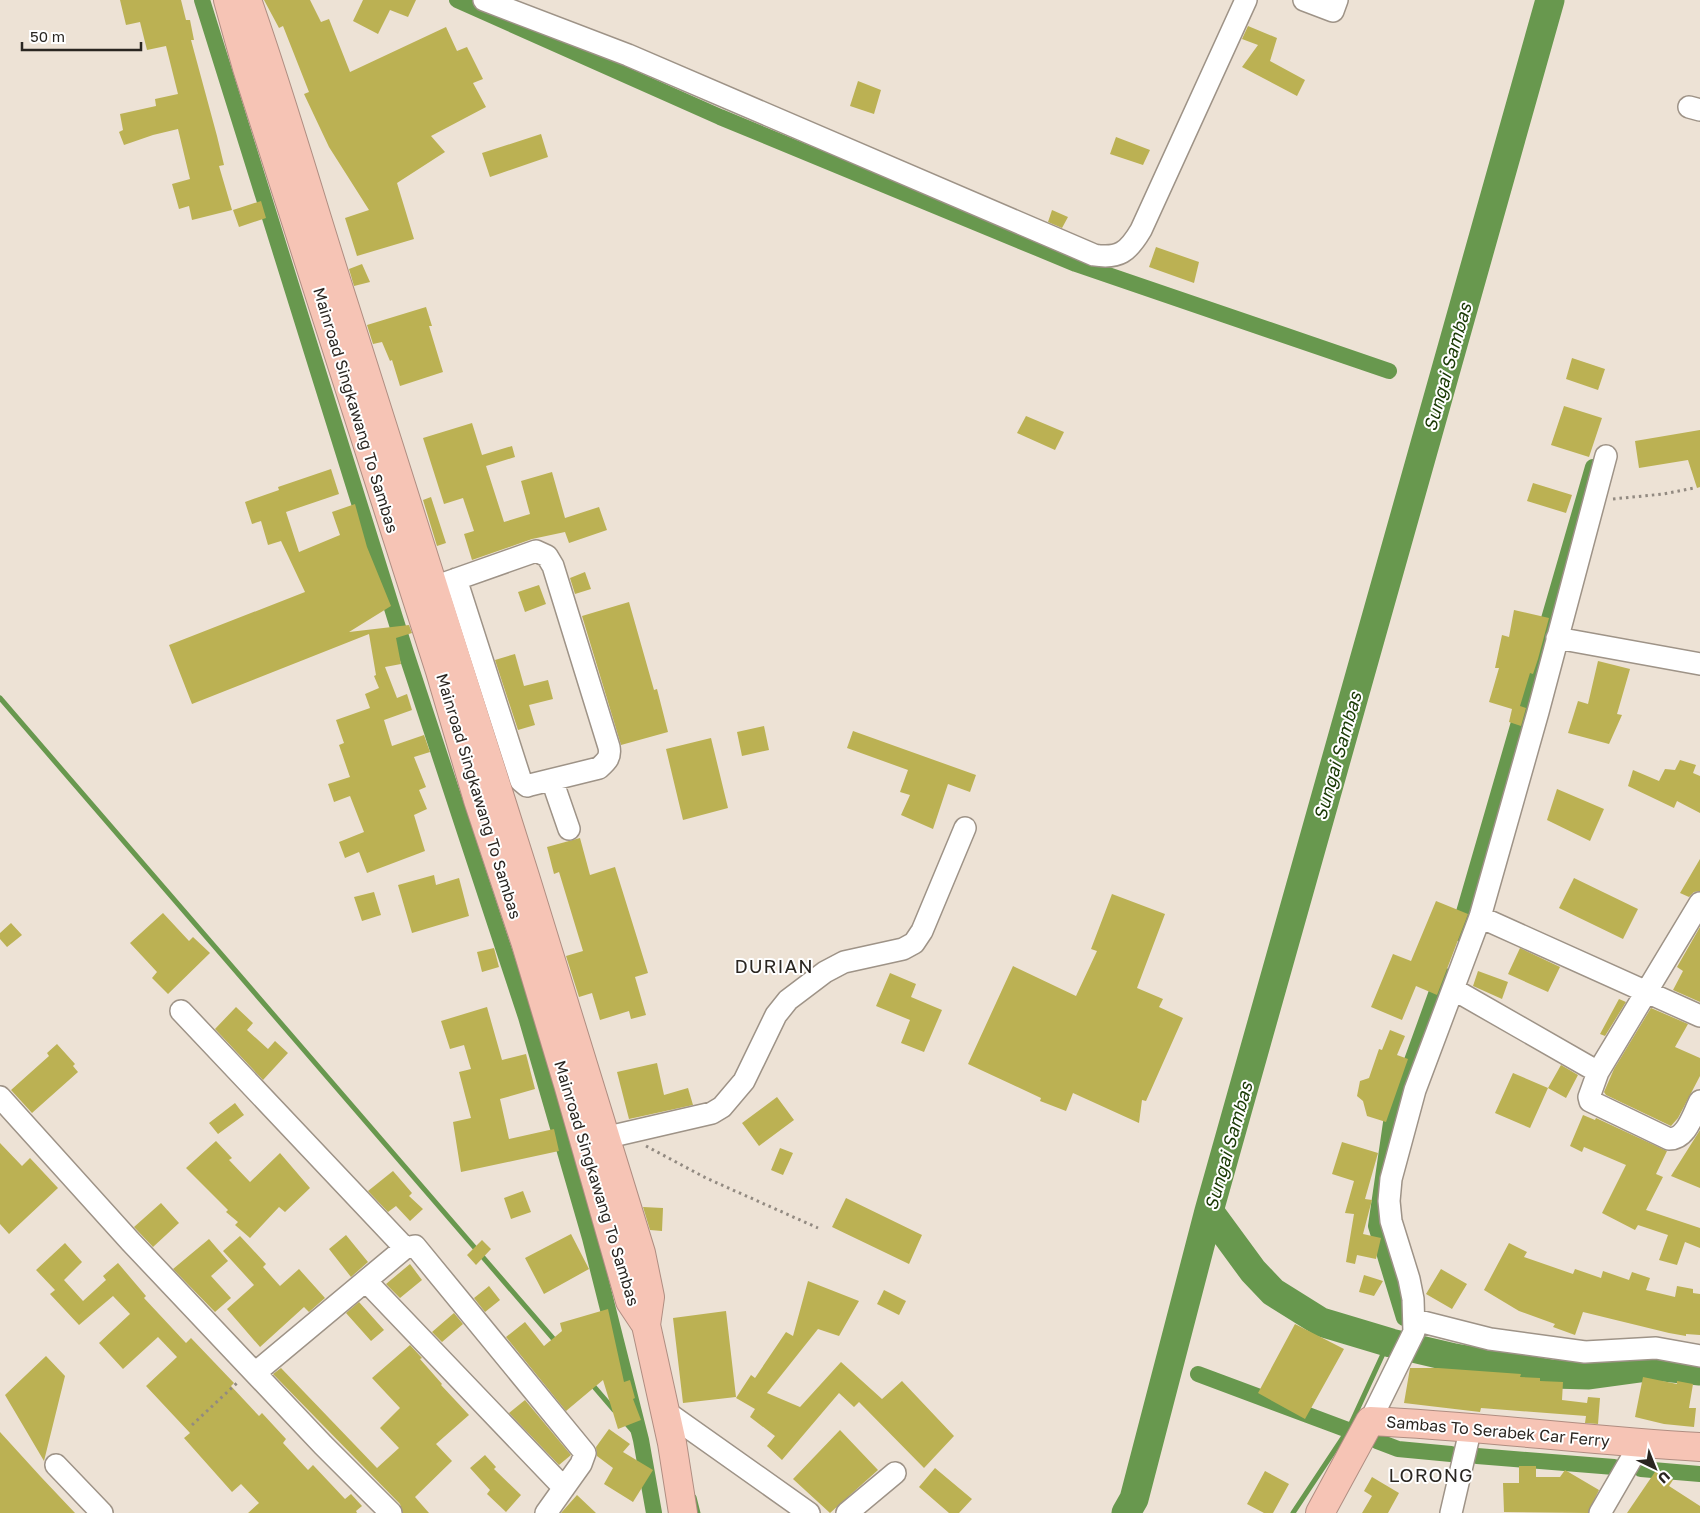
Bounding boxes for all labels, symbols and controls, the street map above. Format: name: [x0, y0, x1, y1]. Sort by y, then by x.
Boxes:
scale bar: [22, 20, 141, 52]
text: 50 m: [30, 27, 65, 45]
street label: Mainroad Singkawang To Sambas: [309, 285, 403, 535]
water label: Sungai Sambas: [1418, 299, 1476, 434]
street label: Mainroad Singkawang To Sambas: [432, 671, 526, 921]
water label: Sungai Sambas: [1308, 688, 1366, 823]
district label: DURIAN: [734, 954, 814, 977]
street label: Mainroad Singkawang To Sambas: [550, 1058, 644, 1308]
water label: Sungai Sambas: [1199, 1078, 1257, 1213]
street label: Sambas To Serabek Car Ferry: [1385, 1411, 1611, 1451]
north arrow: [1630, 1443, 1680, 1493]
district label: LORONG: [1389, 1463, 1473, 1486]
text: U: [1655, 1468, 1674, 1488]

